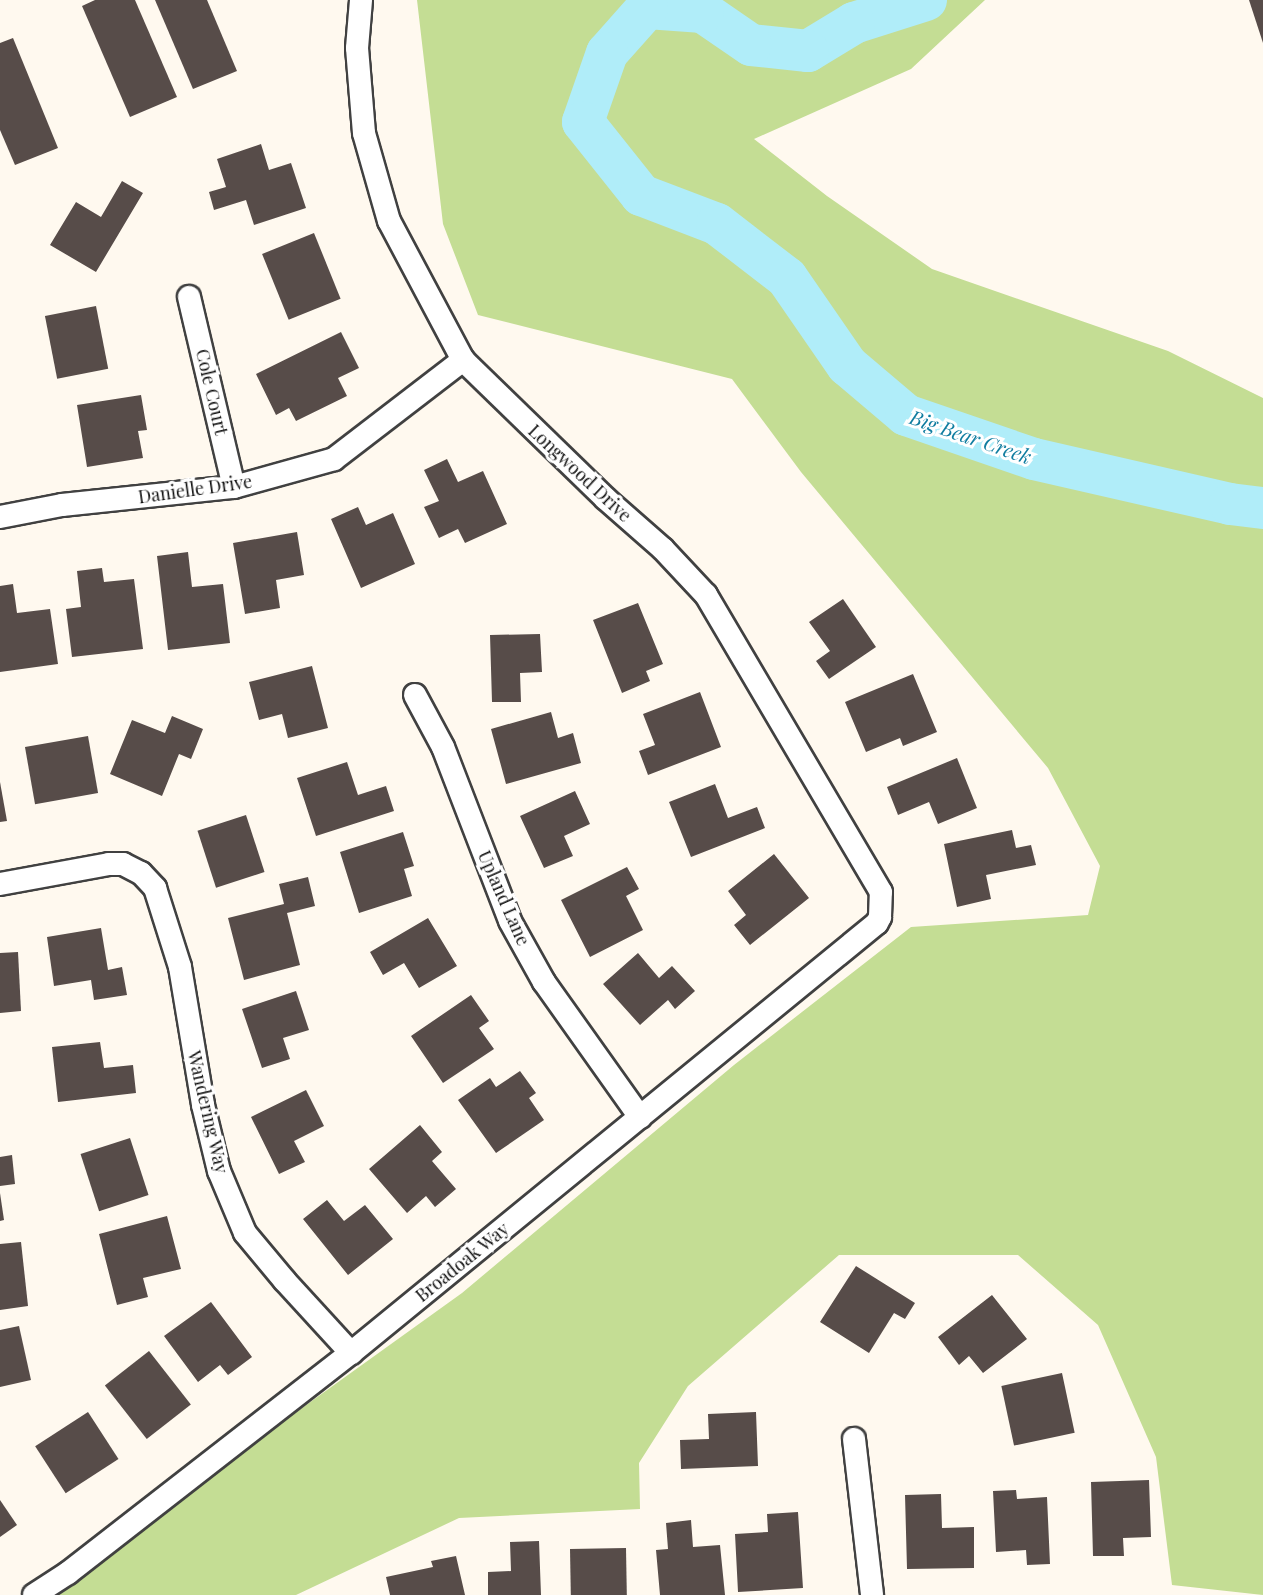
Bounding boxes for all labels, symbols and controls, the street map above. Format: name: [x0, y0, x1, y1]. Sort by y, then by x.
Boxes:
street label: Cole Court: [192, 347, 232, 437]
water label: Big Bear Creek: [907, 404, 1035, 468]
street label: Longwood Drive: [524, 420, 636, 526]
street label: Danielle Drive: [137, 470, 253, 508]
street label: Upland Lane: [473, 847, 535, 949]
street label: Wandering Way: [183, 1048, 233, 1176]
street label: Broadoak Way: [411, 1218, 513, 1306]

